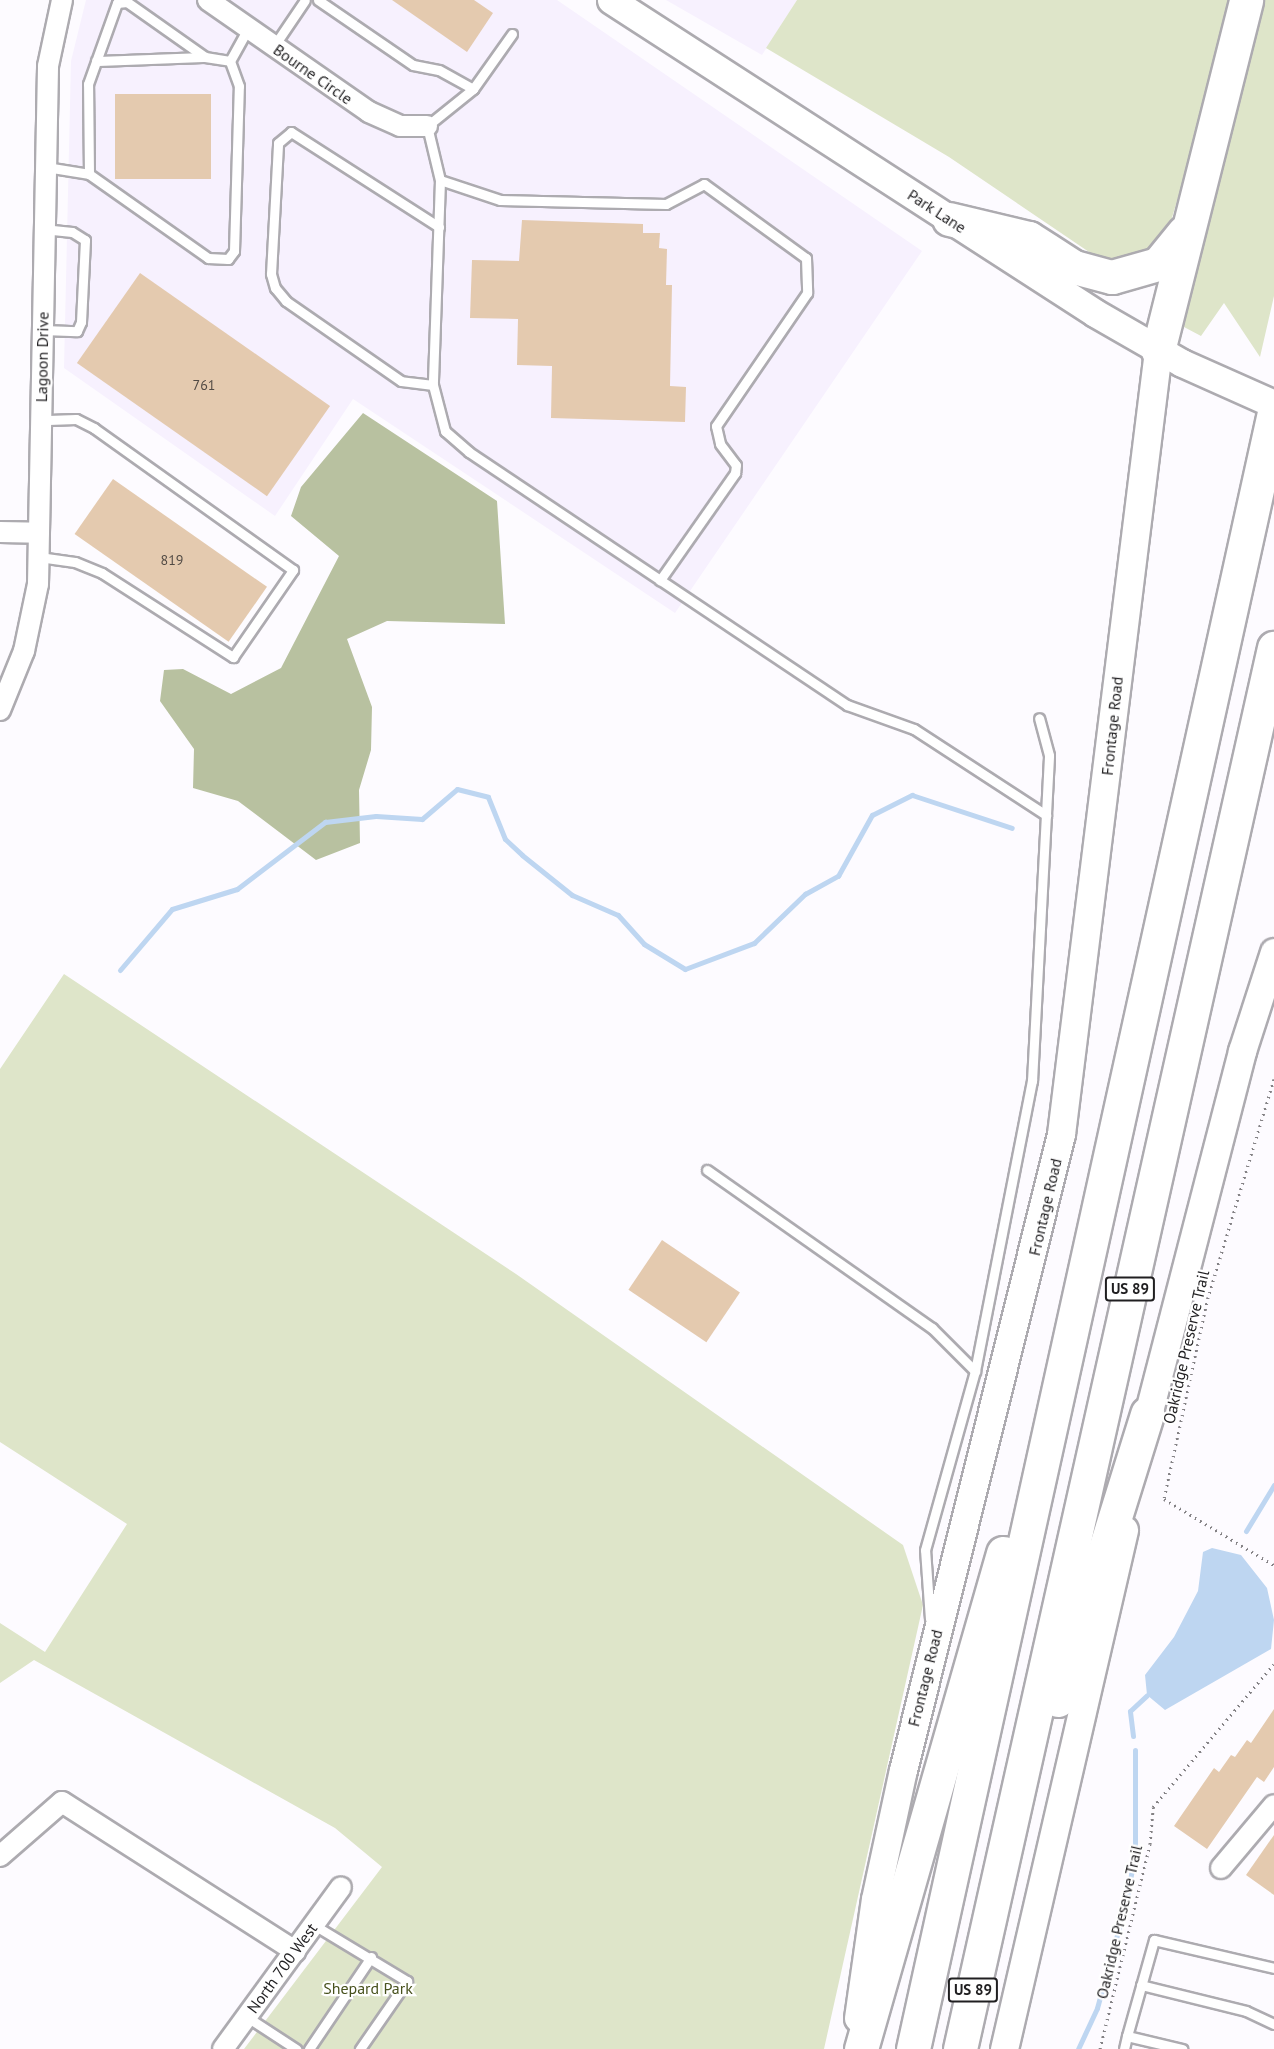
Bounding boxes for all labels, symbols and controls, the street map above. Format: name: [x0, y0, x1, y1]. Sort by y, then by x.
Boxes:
street label: Bourne Circle: [270, 40, 356, 108]
street label: Park Lane: [904, 185, 970, 237]
street label: Lagoon Drive: [32, 312, 52, 402]
house number: 761: [193, 377, 215, 393]
house number: 819: [161, 552, 183, 568]
street label: Frontage Road: [1097, 676, 1127, 776]
street label: Frontage Road: [1024, 1156, 1066, 1258]
street label: Oakridge Preserve Trail: [1159, 1268, 1213, 1426]
road number: US 89: [1104, 1277, 1156, 1301]
street label: Frontage Road: [904, 1628, 946, 1728]
street label: Oakridge Preserve Trail: [1092, 1843, 1146, 2001]
street label: North 700 West: [243, 1919, 321, 2017]
park label: Shepard Park: [323, 1978, 413, 1998]
road number: US 89: [948, 1978, 998, 2002]

